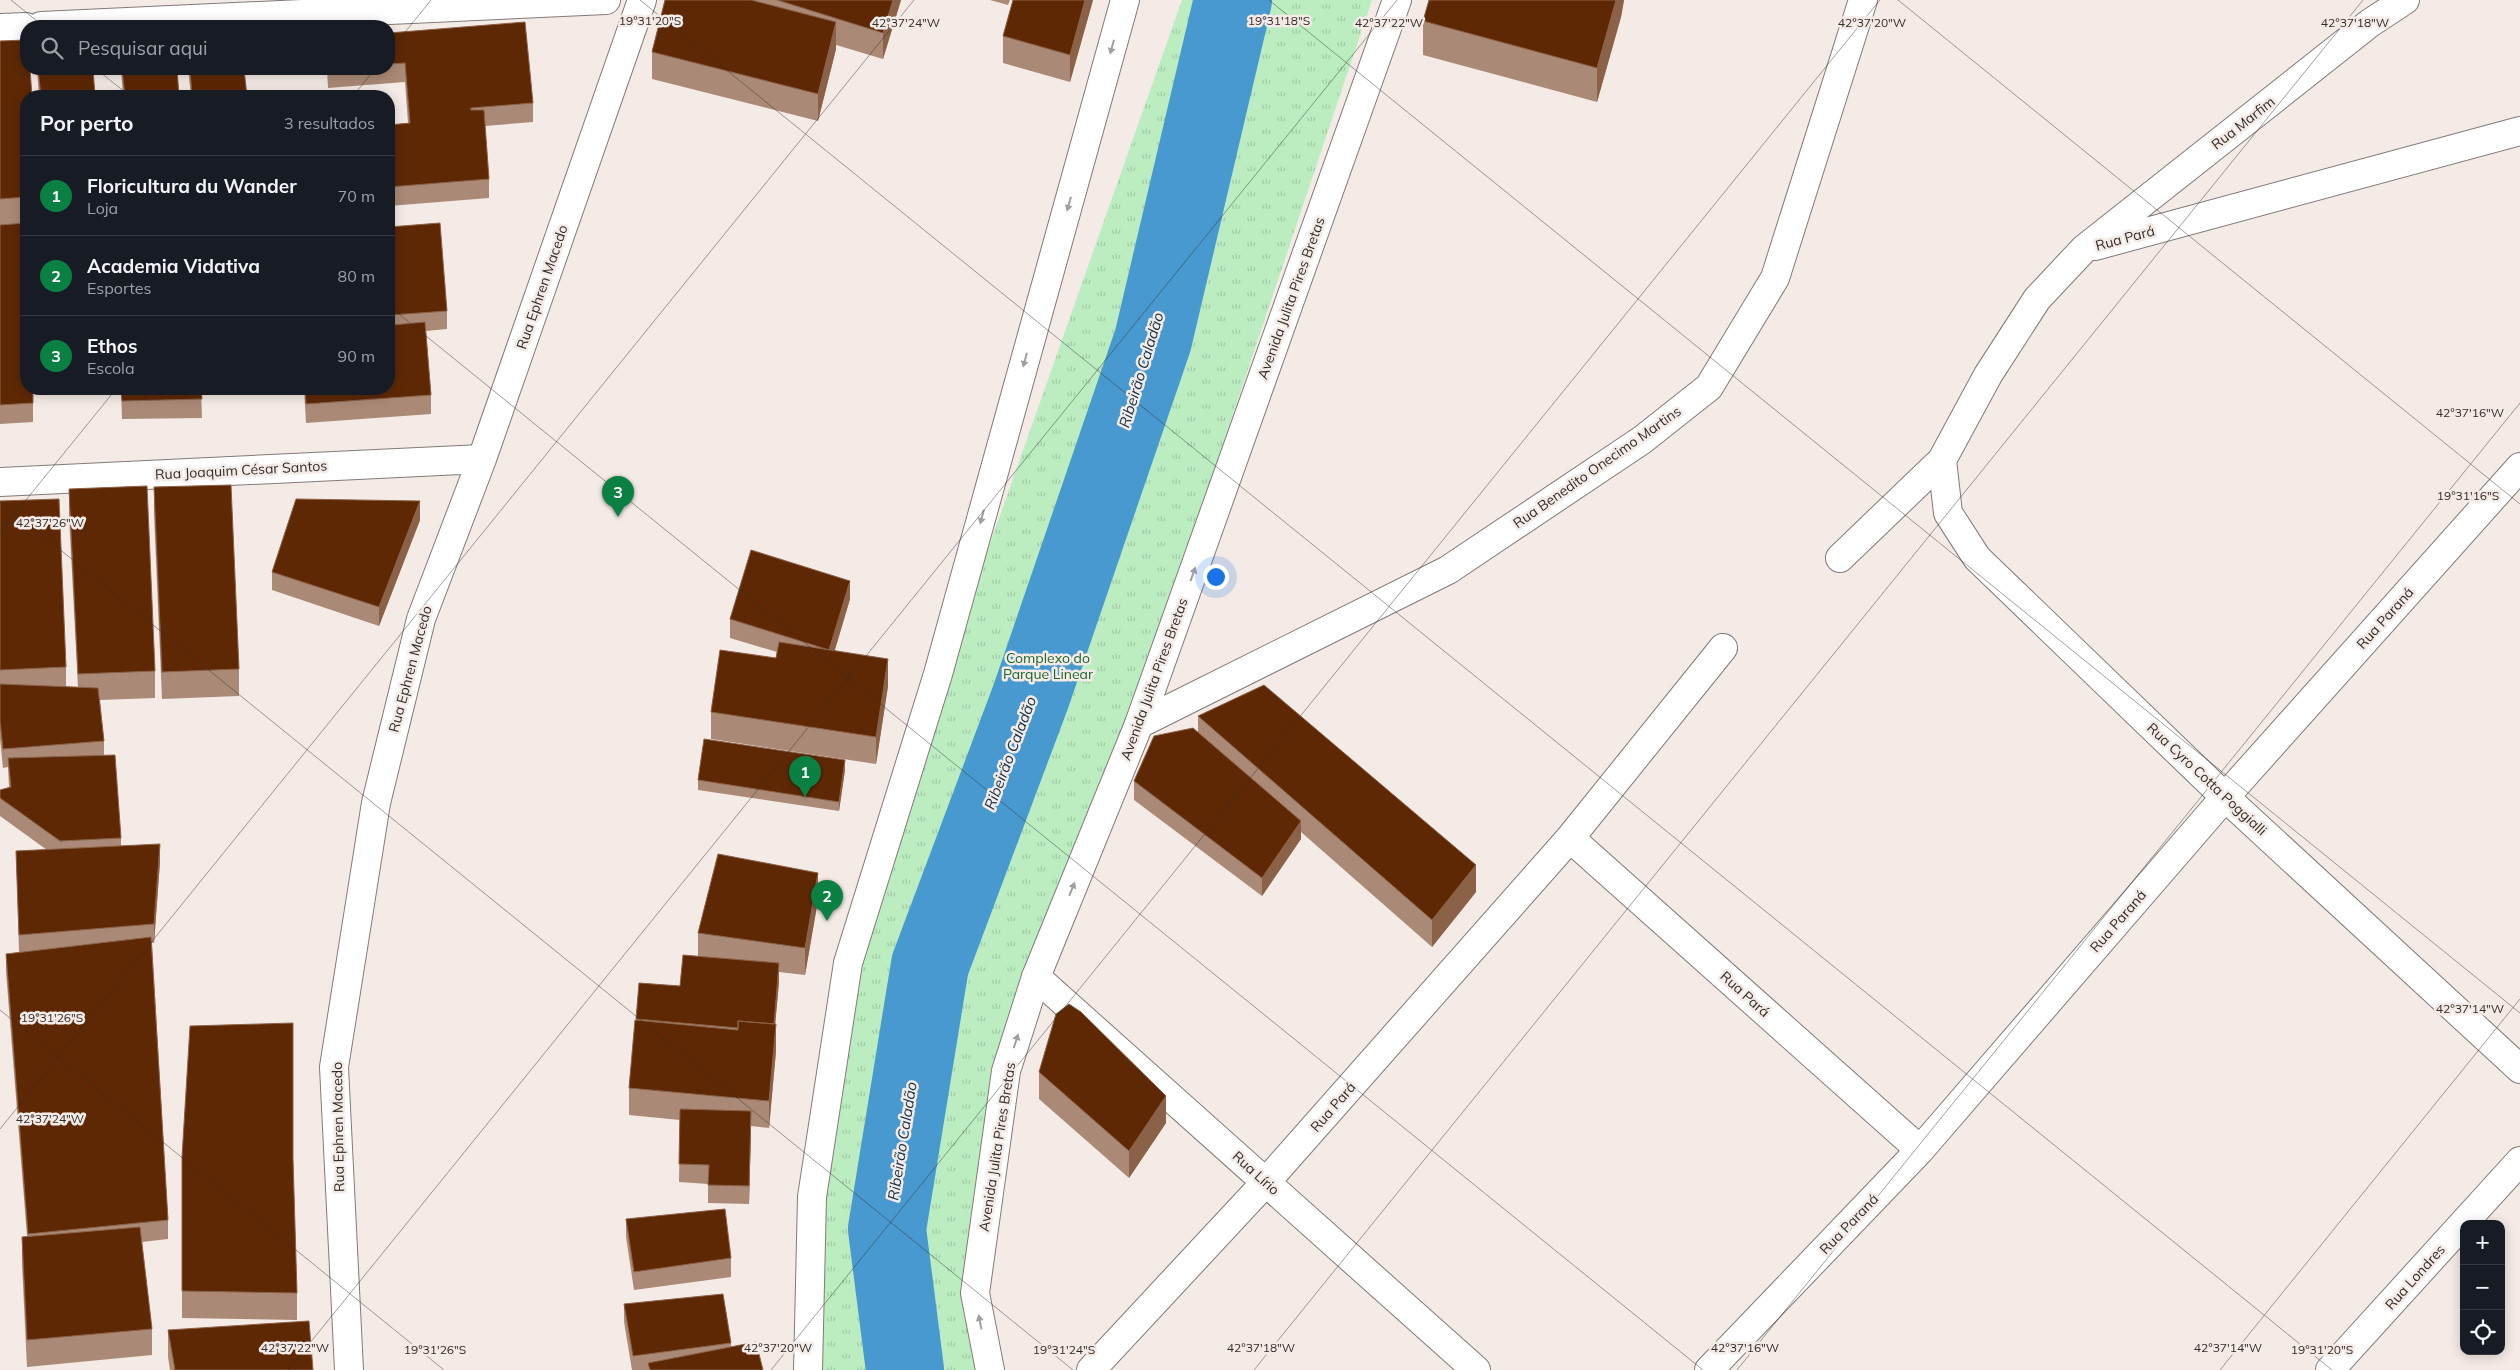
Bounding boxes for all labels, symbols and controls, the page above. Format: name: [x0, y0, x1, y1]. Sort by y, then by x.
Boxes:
text: 19°31'20"S: [619, 13, 681, 28]
text: 19°31'18"S: [1248, 13, 1310, 28]
text: 42°37'24"W: [872, 15, 940, 30]
text: 42°37'22"W: [1355, 15, 1423, 30]
text: 42°37'20"W: [1838, 15, 1906, 30]
text: 42°37'18"W: [2321, 15, 2389, 30]
search box: [20, 20, 395, 75]
icon: search: [38, 34, 66, 62]
text: Pesquisar aqui: [78, 36, 208, 60]
one-way arrow: [1108, 40, 1116, 55]
street label: Rua Marfim: [2208, 93, 2278, 153]
text: Por perto: [40, 110, 134, 136]
text: 3 resultados: [284, 113, 375, 133]
text: Floricultura du Wander: [87, 174, 297, 198]
text: 1: [51, 186, 61, 206]
text: 70 m: [338, 186, 375, 206]
one-way arrow: [1065, 196, 1073, 211]
text: Loja: [87, 198, 118, 218]
street label: Avenida Julita Pires Bretas: [1253, 214, 1329, 382]
street label: Rua Pará: [2093, 221, 2157, 255]
street label: Rua Ephren Macedo: [512, 222, 572, 352]
text: Academia Vidativa: [87, 254, 260, 278]
text: 2: [51, 266, 61, 286]
text: 80 m: [338, 266, 375, 286]
text: Esportes: [87, 278, 151, 298]
water label: Ribeirão Caladão: [1114, 310, 1168, 430]
text: Ethos: [87, 334, 138, 358]
text: 3: [51, 346, 61, 366]
text: 90 m: [338, 346, 375, 366]
one-way arrow: [1021, 353, 1029, 368]
text: Escola: [87, 358, 135, 378]
street label: Rua Benedito Onecimo Martins: [1509, 402, 1685, 532]
text: 42°37'16"W: [2436, 405, 2504, 420]
street label: Rua Joaquim César Santos: [154, 456, 328, 484]
pin: 3: [602, 476, 634, 517]
text: 19°31'16"S: [2437, 488, 2499, 503]
one-way arrow: [978, 509, 986, 524]
text: 42°37'26"W: [16, 515, 84, 530]
your location: [1203, 564, 1229, 590]
one-way arrow: [1189, 566, 1197, 581]
street label: Rua Paraná: [2353, 583, 2417, 653]
street label: Avenida Julita Pires Bretas: [1116, 595, 1192, 763]
street label: Rua Ephren Macedo: [384, 604, 436, 734]
park label: Complexo do Parque Linear: [1003, 649, 1094, 683]
water label: Ribeirão Caladão: [980, 693, 1040, 812]
street label: Rua Cyro Cotta Poggialli: [2143, 719, 2271, 839]
pin: 1: [789, 756, 821, 797]
pin: 2: [811, 880, 843, 921]
one-way arrow: [1068, 881, 1076, 896]
street label: Rua Paraná: [2086, 886, 2150, 956]
street label: Rua Pará: [1717, 967, 1773, 1021]
text: 42°37'14"W: [2436, 1001, 2504, 1016]
text: 19°31'26"S: [21, 1010, 83, 1025]
one-way arrow: [1012, 1034, 1020, 1049]
street label: Avenida Julita Pires Bretas: [975, 1061, 1019, 1233]
street label: Rua Ephren Macedo: [328, 1062, 348, 1192]
street label: Rua Pará: [1306, 1078, 1360, 1136]
water label: Ribeirão Caladão: [883, 1080, 921, 1202]
text: 42°37'24"W: [16, 1111, 84, 1126]
street label: Rua Lírio: [1229, 1147, 1283, 1199]
street label: Rua Paraná: [1816, 1190, 1882, 1258]
map controls: [2460, 1220, 2505, 1355]
button: +: [2460, 1220, 2505, 1265]
street label: Rua Londres: [2381, 1241, 2449, 1313]
button: −: [2460, 1265, 2505, 1310]
button: locate: [2460, 1310, 2505, 1355]
one-way arrow: [976, 1314, 984, 1330]
text: 42°37'22"W: [261, 1340, 329, 1355]
text: 42°37'20"W: [744, 1340, 812, 1355]
text: 42°37'18"W: [1227, 1340, 1295, 1355]
text: 42°37'16"W: [1711, 1340, 1779, 1355]
text: 42°37'14"W: [2194, 1340, 2262, 1355]
text: 19°31'26"S: [404, 1342, 466, 1357]
text: 19°31'24"S: [1033, 1342, 1095, 1357]
text: 19°31'20"S: [2291, 1342, 2353, 1357]

